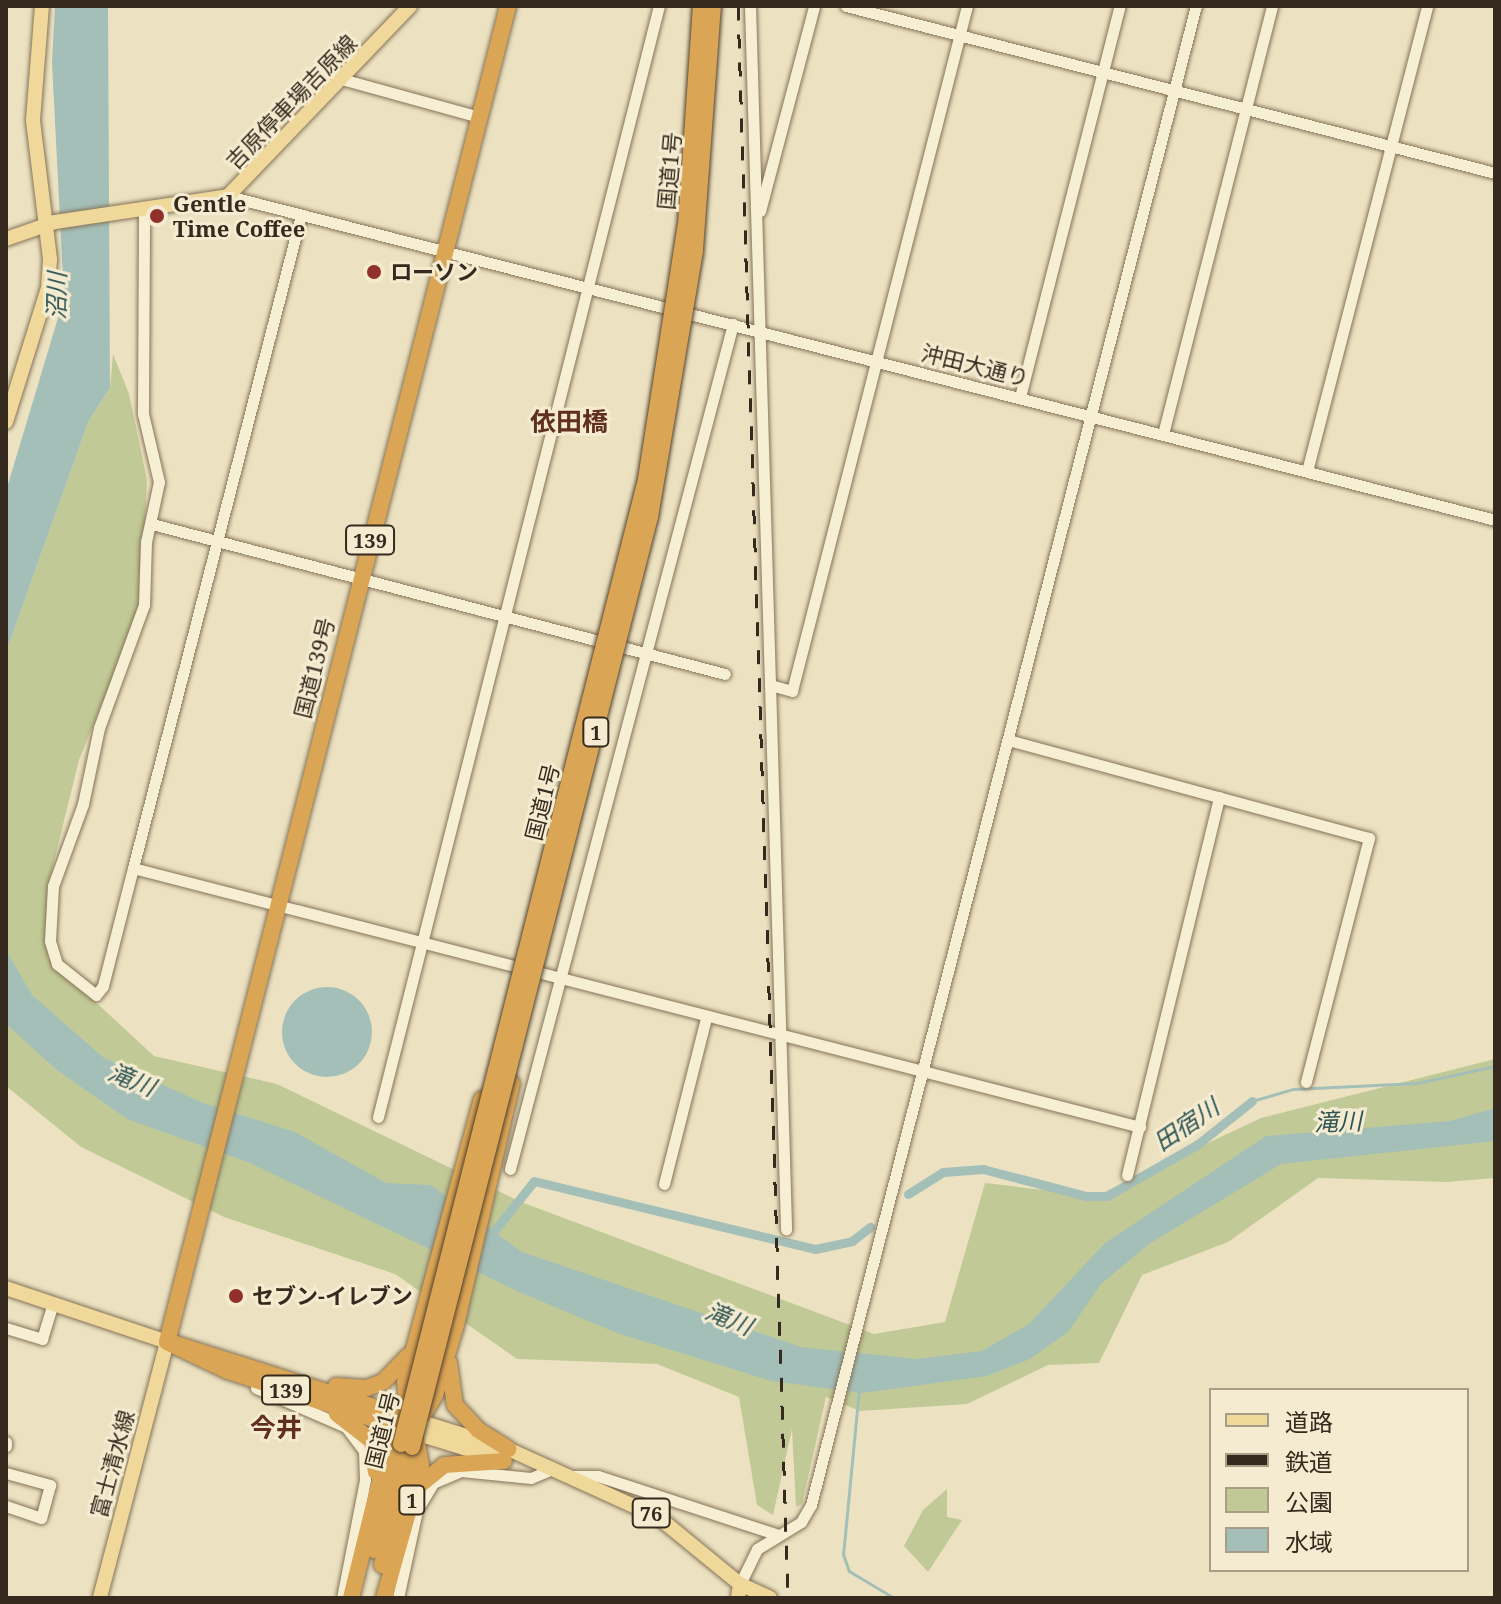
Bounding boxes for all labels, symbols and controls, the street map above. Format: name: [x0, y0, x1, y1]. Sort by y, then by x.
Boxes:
street label: 吉原停車場吉原線: [220, 30, 362, 174]
street label: 国道1号: [652, 131, 686, 211]
place label: Gentle Time Coffee: [173, 190, 305, 242]
marker: Gentle Time Coffee: [148, 207, 166, 225]
place label: ローソン: [390, 259, 478, 285]
marker: ローソン: [365, 263, 383, 281]
water label: 沼川: [41, 272, 71, 320]
street label: 沖田大通り: [918, 339, 1032, 391]
district label: 依田橋: [530, 406, 608, 438]
road number: 139: [344, 524, 396, 556]
street label: 国道139号: [289, 615, 339, 721]
road number: 1: [582, 716, 610, 748]
street label: 国道1号: [520, 761, 564, 843]
water label: 滝川: [104, 1057, 160, 1101]
water label: 田宿川: [1148, 1092, 1224, 1156]
water label: 滝川: [1314, 1106, 1362, 1136]
place label: セブン-イレブン: [252, 1283, 413, 1309]
marker: セブン-イレブン: [227, 1287, 245, 1305]
water label: 滝川: [701, 1296, 757, 1340]
road number: 139: [260, 1374, 312, 1406]
legend: [1209, 1388, 1469, 1572]
street label: 国道1号: [360, 1389, 404, 1471]
text: 道路: [1285, 1405, 1333, 1438]
street label: 富士清水線: [85, 1407, 139, 1521]
district label: 今井: [250, 1412, 302, 1444]
text: 鉄道: [1285, 1445, 1333, 1478]
road number: 1: [398, 1484, 426, 1516]
text: 公園: [1285, 1485, 1333, 1518]
road number: 76: [631, 1497, 671, 1529]
text: 水域: [1285, 1525, 1333, 1558]

